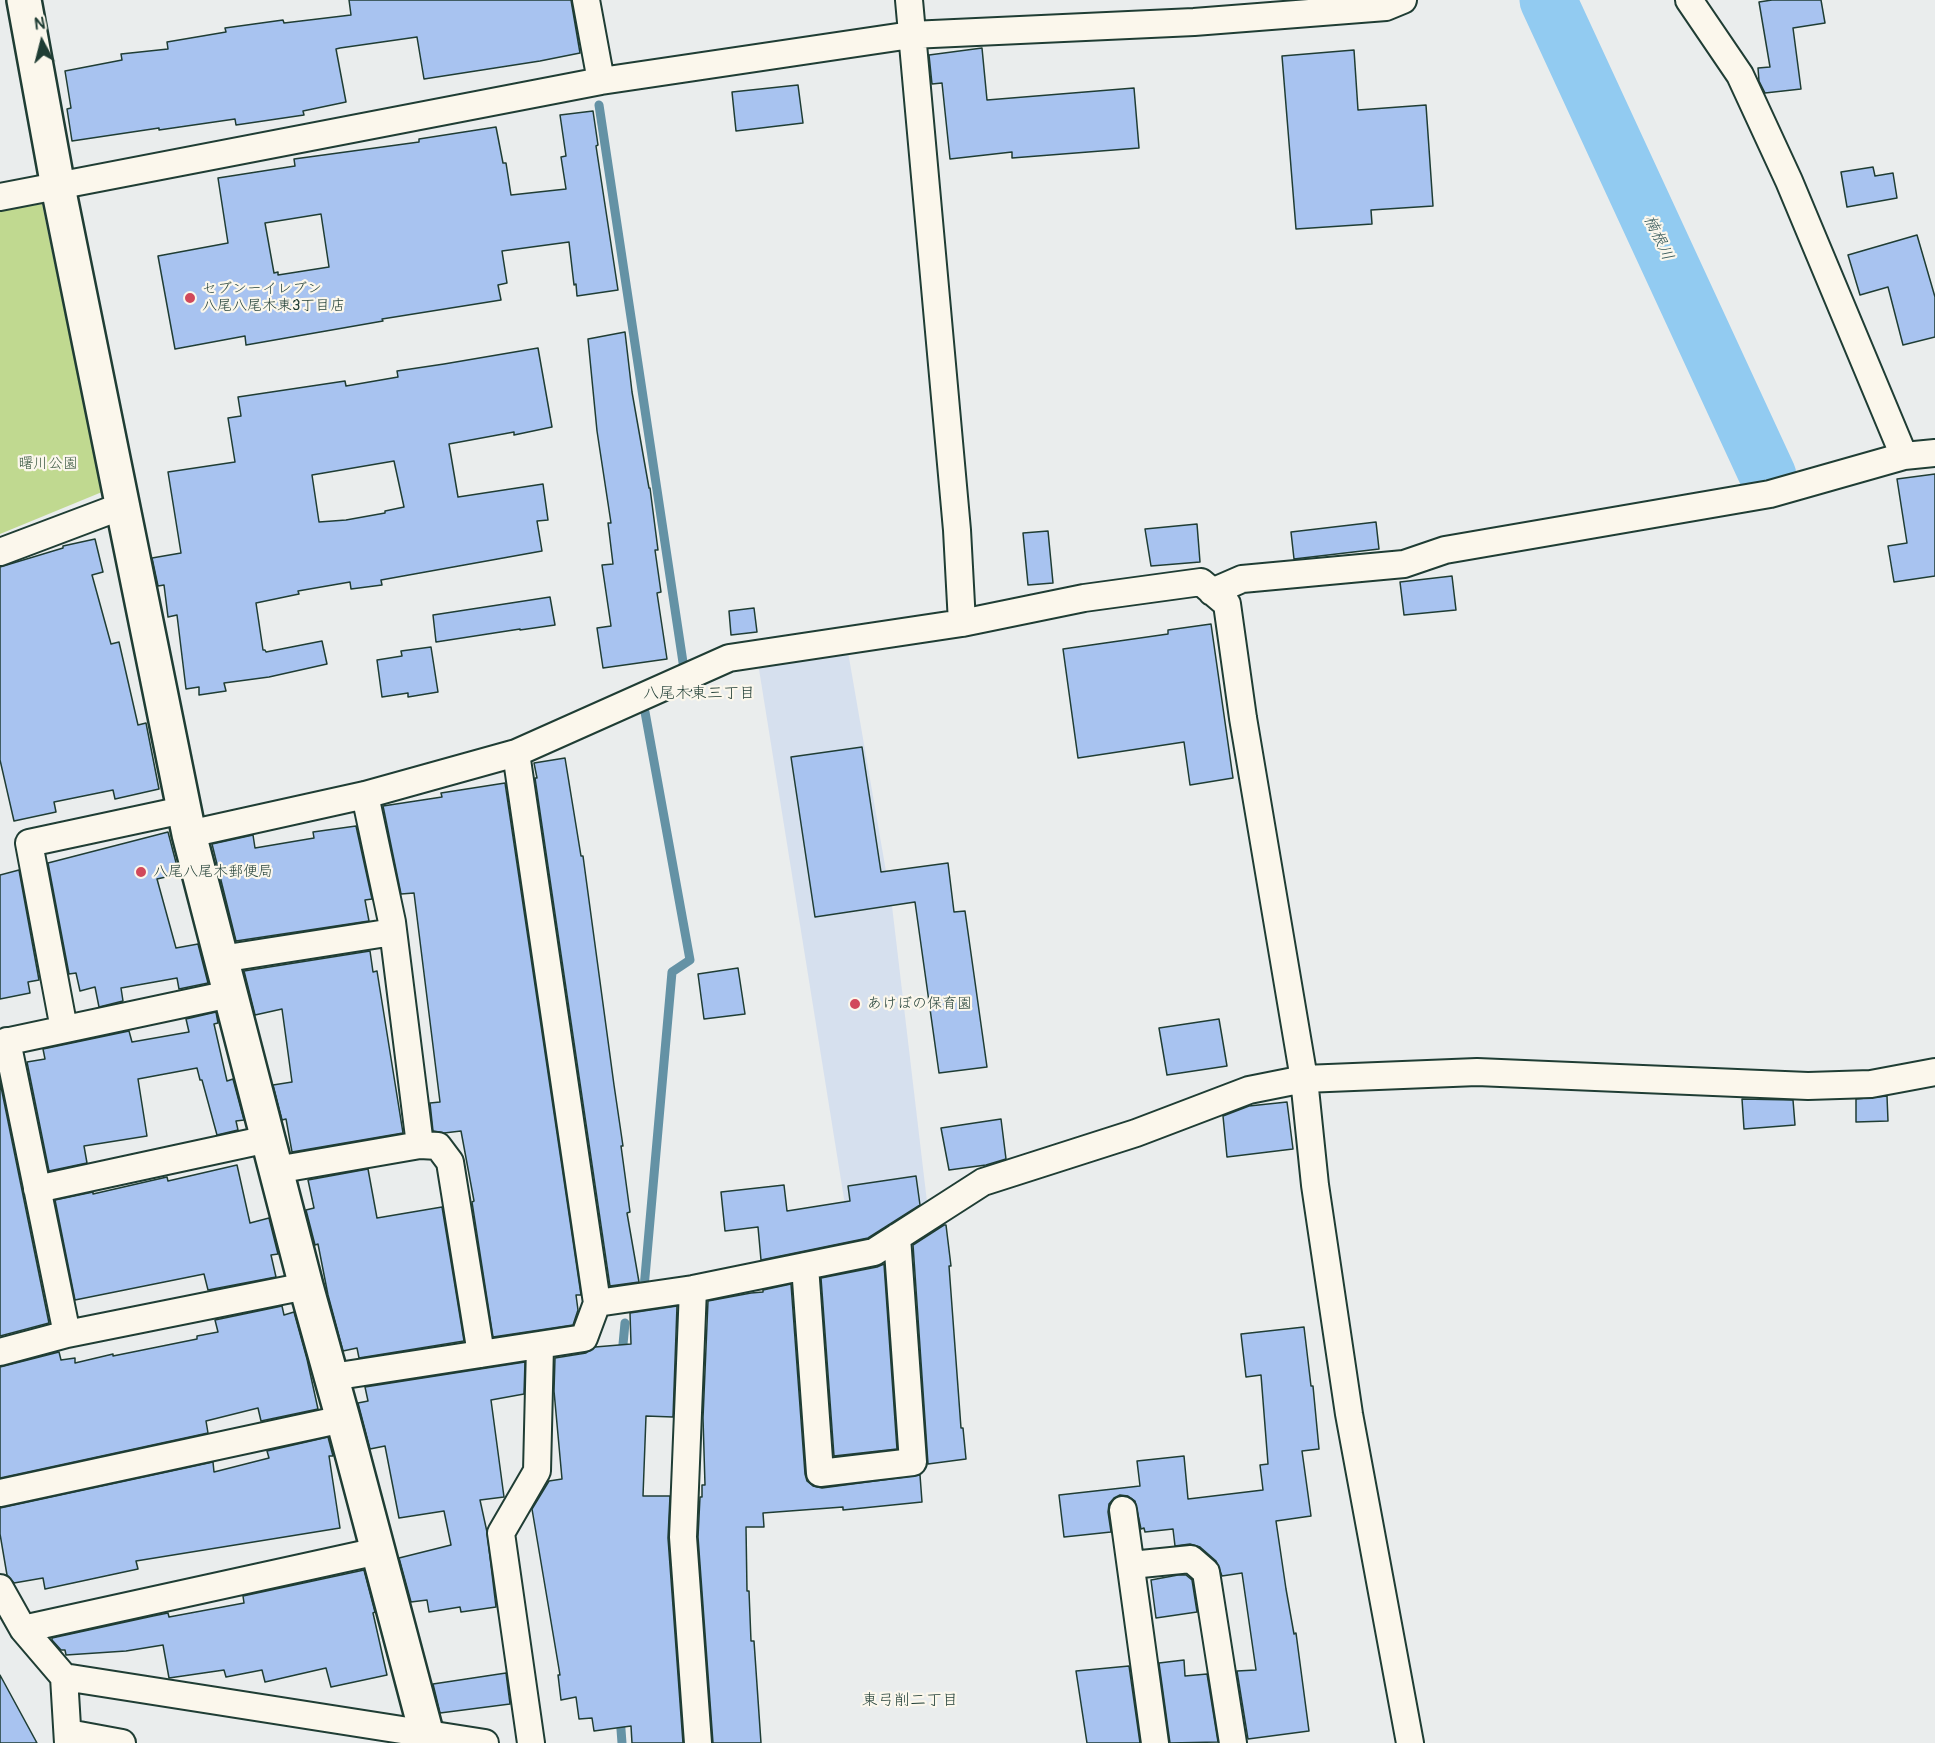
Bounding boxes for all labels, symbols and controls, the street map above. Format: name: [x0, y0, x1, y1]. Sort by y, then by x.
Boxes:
north arrow: [12, 12, 72, 72]
text: N: [33, 14, 46, 35]
water label: 楠根川: [1639, 212, 1677, 264]
place label: セブンーイレブン 八尾八尾木東3丁目店: [202, 280, 345, 315]
marker: セブンーイレブン 八尾八尾木東3丁目店: [183, 291, 197, 305]
park label: 曙川公園: [18, 455, 78, 473]
district label: 八尾木東三丁目: [643, 684, 755, 704]
place label: 八尾八尾木郵便局: [153, 863, 273, 881]
marker: 八尾八尾木郵便局: [134, 865, 148, 879]
place label: あけぼの保育園: [867, 995, 972, 1013]
marker: あけぼの保育園: [848, 997, 862, 1011]
district label: 東弓削二丁目: [862, 1691, 958, 1711]

